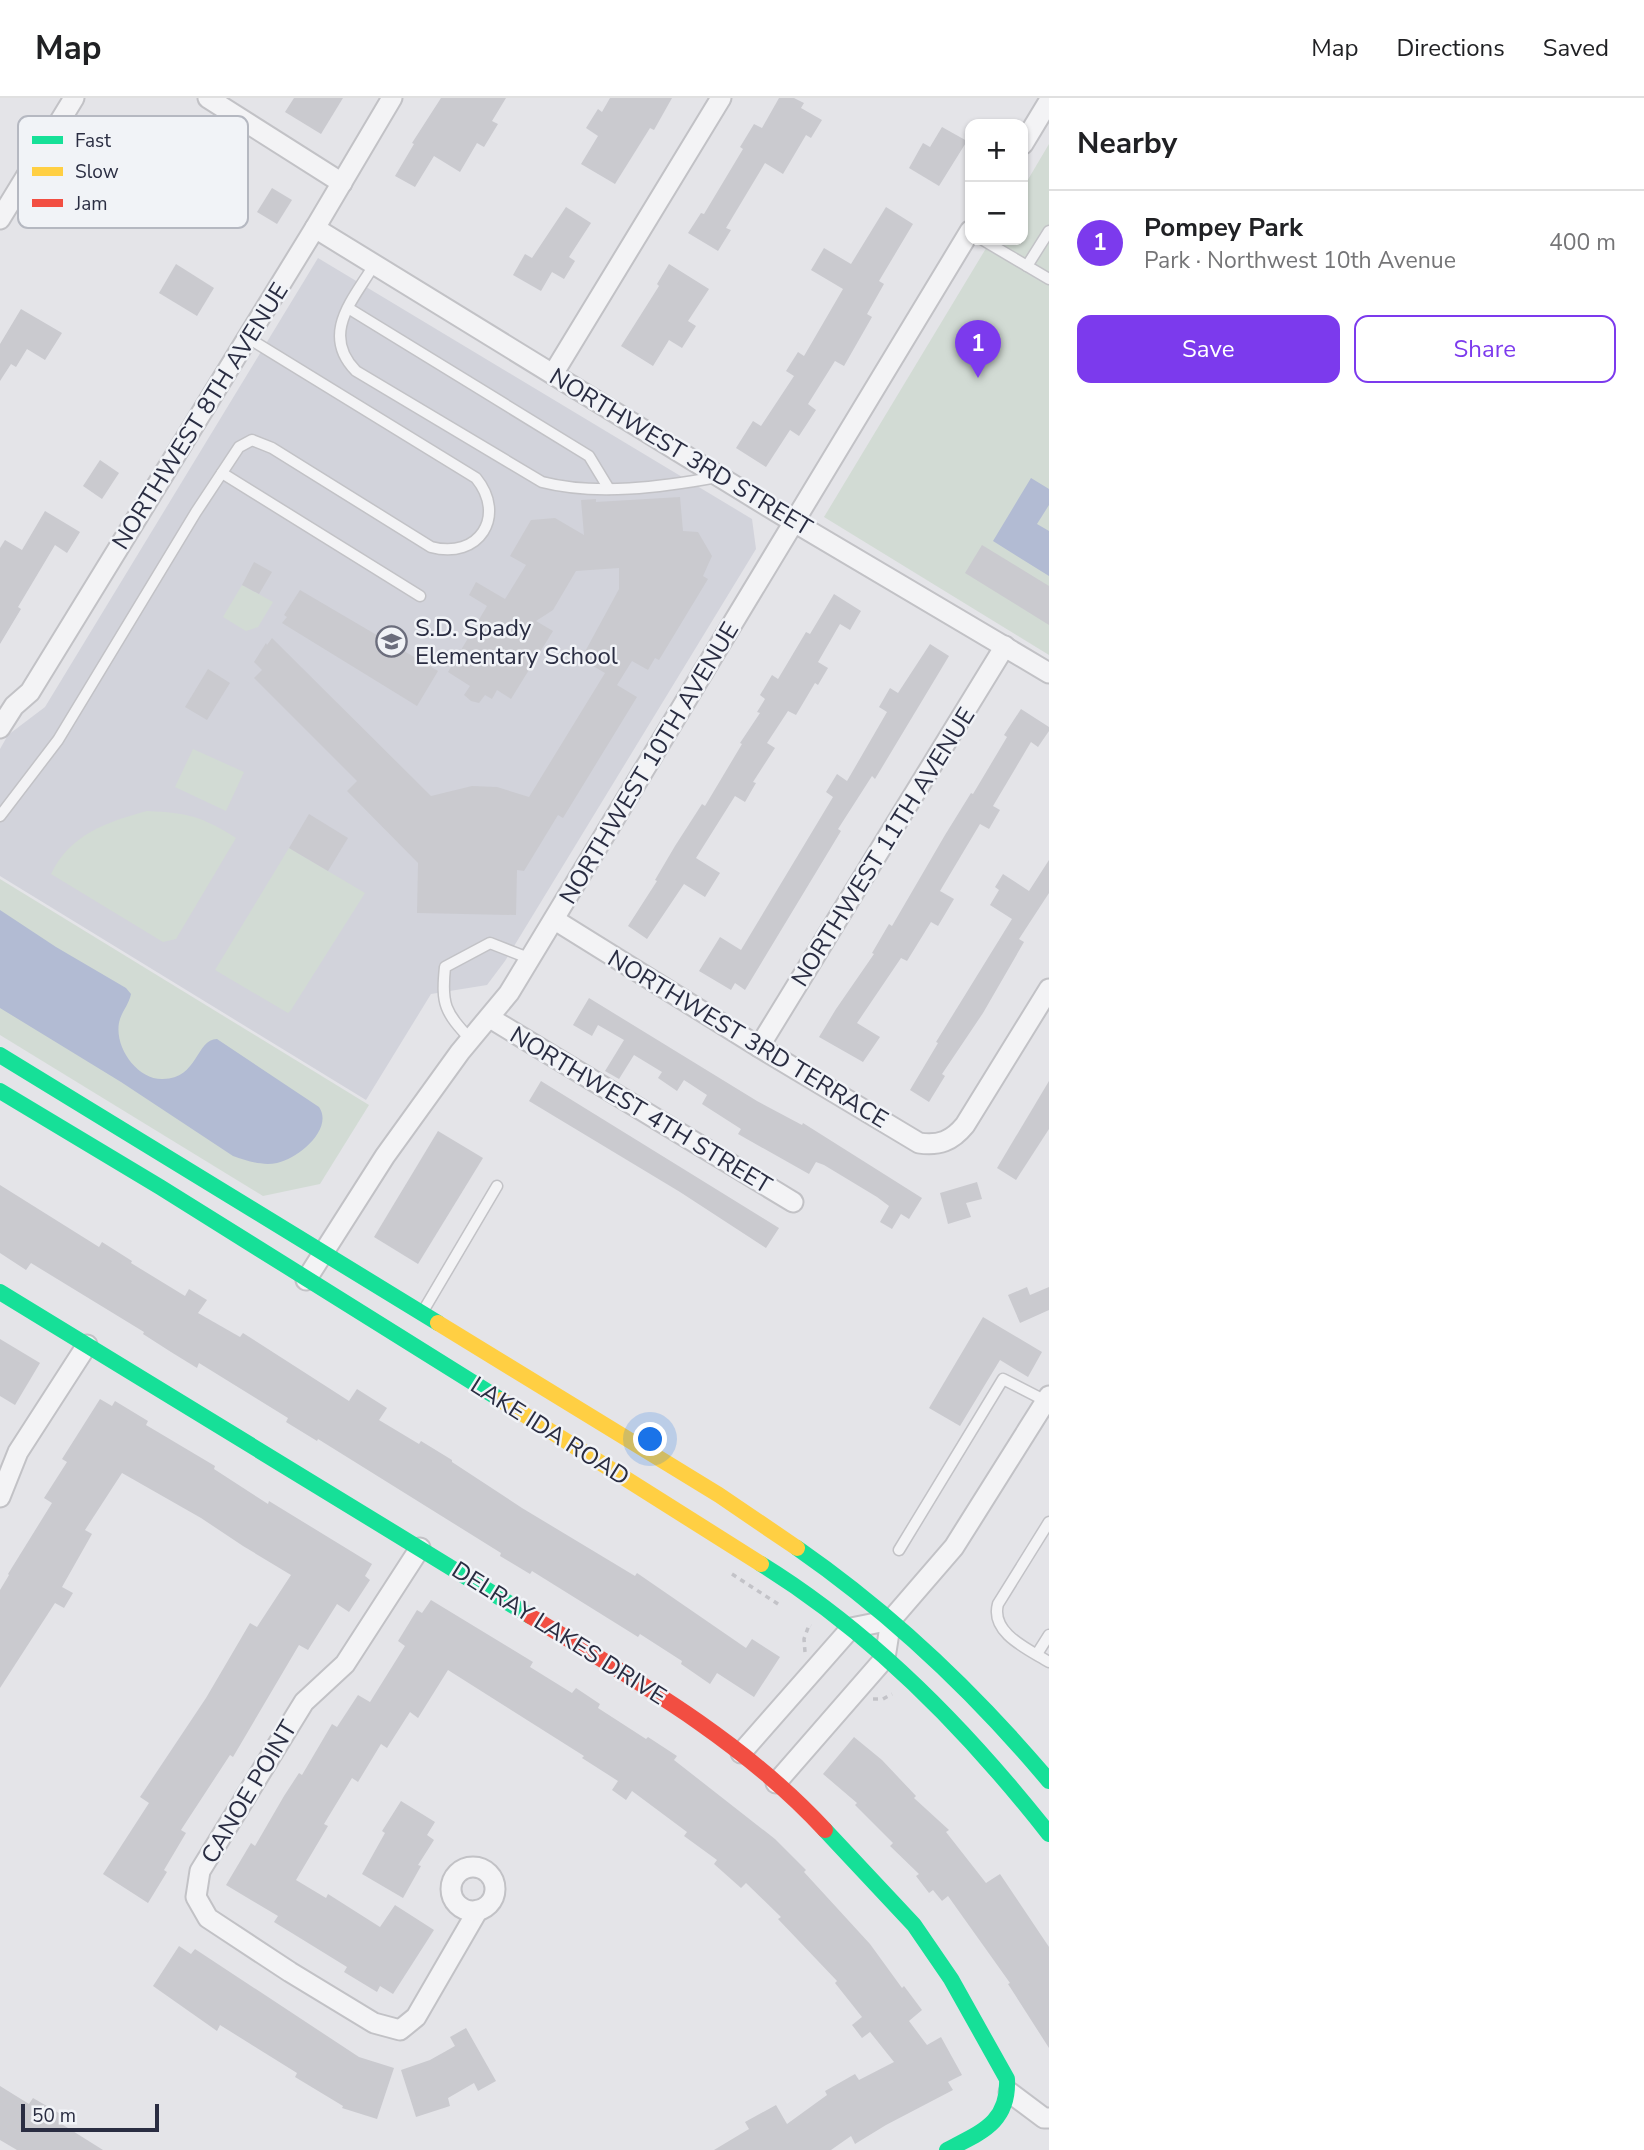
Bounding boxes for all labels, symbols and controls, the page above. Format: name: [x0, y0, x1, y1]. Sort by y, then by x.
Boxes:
text: Map: [35, 26, 102, 71]
text: Map: [1311, 32, 1358, 64]
text: Directions: [1396, 32, 1505, 64]
text: Saved: [1543, 32, 1609, 64]
legend: [18, 116, 248, 228]
map controls: [965, 119, 1028, 245]
button: +: [965, 119, 1028, 182]
text: Nearby: [1077, 123, 1177, 164]
text: Fast: [75, 128, 111, 154]
text: Slow: [75, 159, 119, 185]
button: −: [965, 182, 1028, 245]
text: Jam: [74, 191, 108, 217]
text: Pompey Park: [1144, 210, 1303, 245]
text: 1: [1093, 227, 1107, 258]
text: 400 m: [1549, 227, 1616, 258]
text: Park · Northwest 10th Avenue: [1144, 245, 1456, 276]
street label: NORTHWEST 8TH AVENUE: [105, 277, 295, 555]
button: Save: [1077, 315, 1340, 383]
button: Share: [1354, 315, 1616, 383]
pin: 1: [955, 320, 1001, 378]
street label: NORTHWEST 3RD STREET: [544, 361, 819, 544]
place label: S.D. Spady Elementary School: [415, 612, 618, 672]
street label: NORTHWEST 10TH AVENUE: [552, 616, 746, 910]
school or university icon: S.D. Spady Elementary School: [375, 625, 409, 659]
street label: NORTHWEST 11TH AVENUE: [784, 701, 982, 993]
street label: NORTHWEST 3RD TERRACE: [602, 942, 894, 1136]
street label: NORTHWEST 4TH STREET: [504, 1019, 778, 1201]
street label: LAKE IDA ROAD: [464, 1369, 636, 1493]
your location: [633, 1422, 667, 1456]
street label: DELRAY LAKES DRIVE: [446, 1554, 672, 1712]
street label: CANOE POINT: [194, 1714, 305, 1869]
scale bar: [21, 2101, 159, 2133]
text: 50 m: [32, 2103, 76, 2129]

